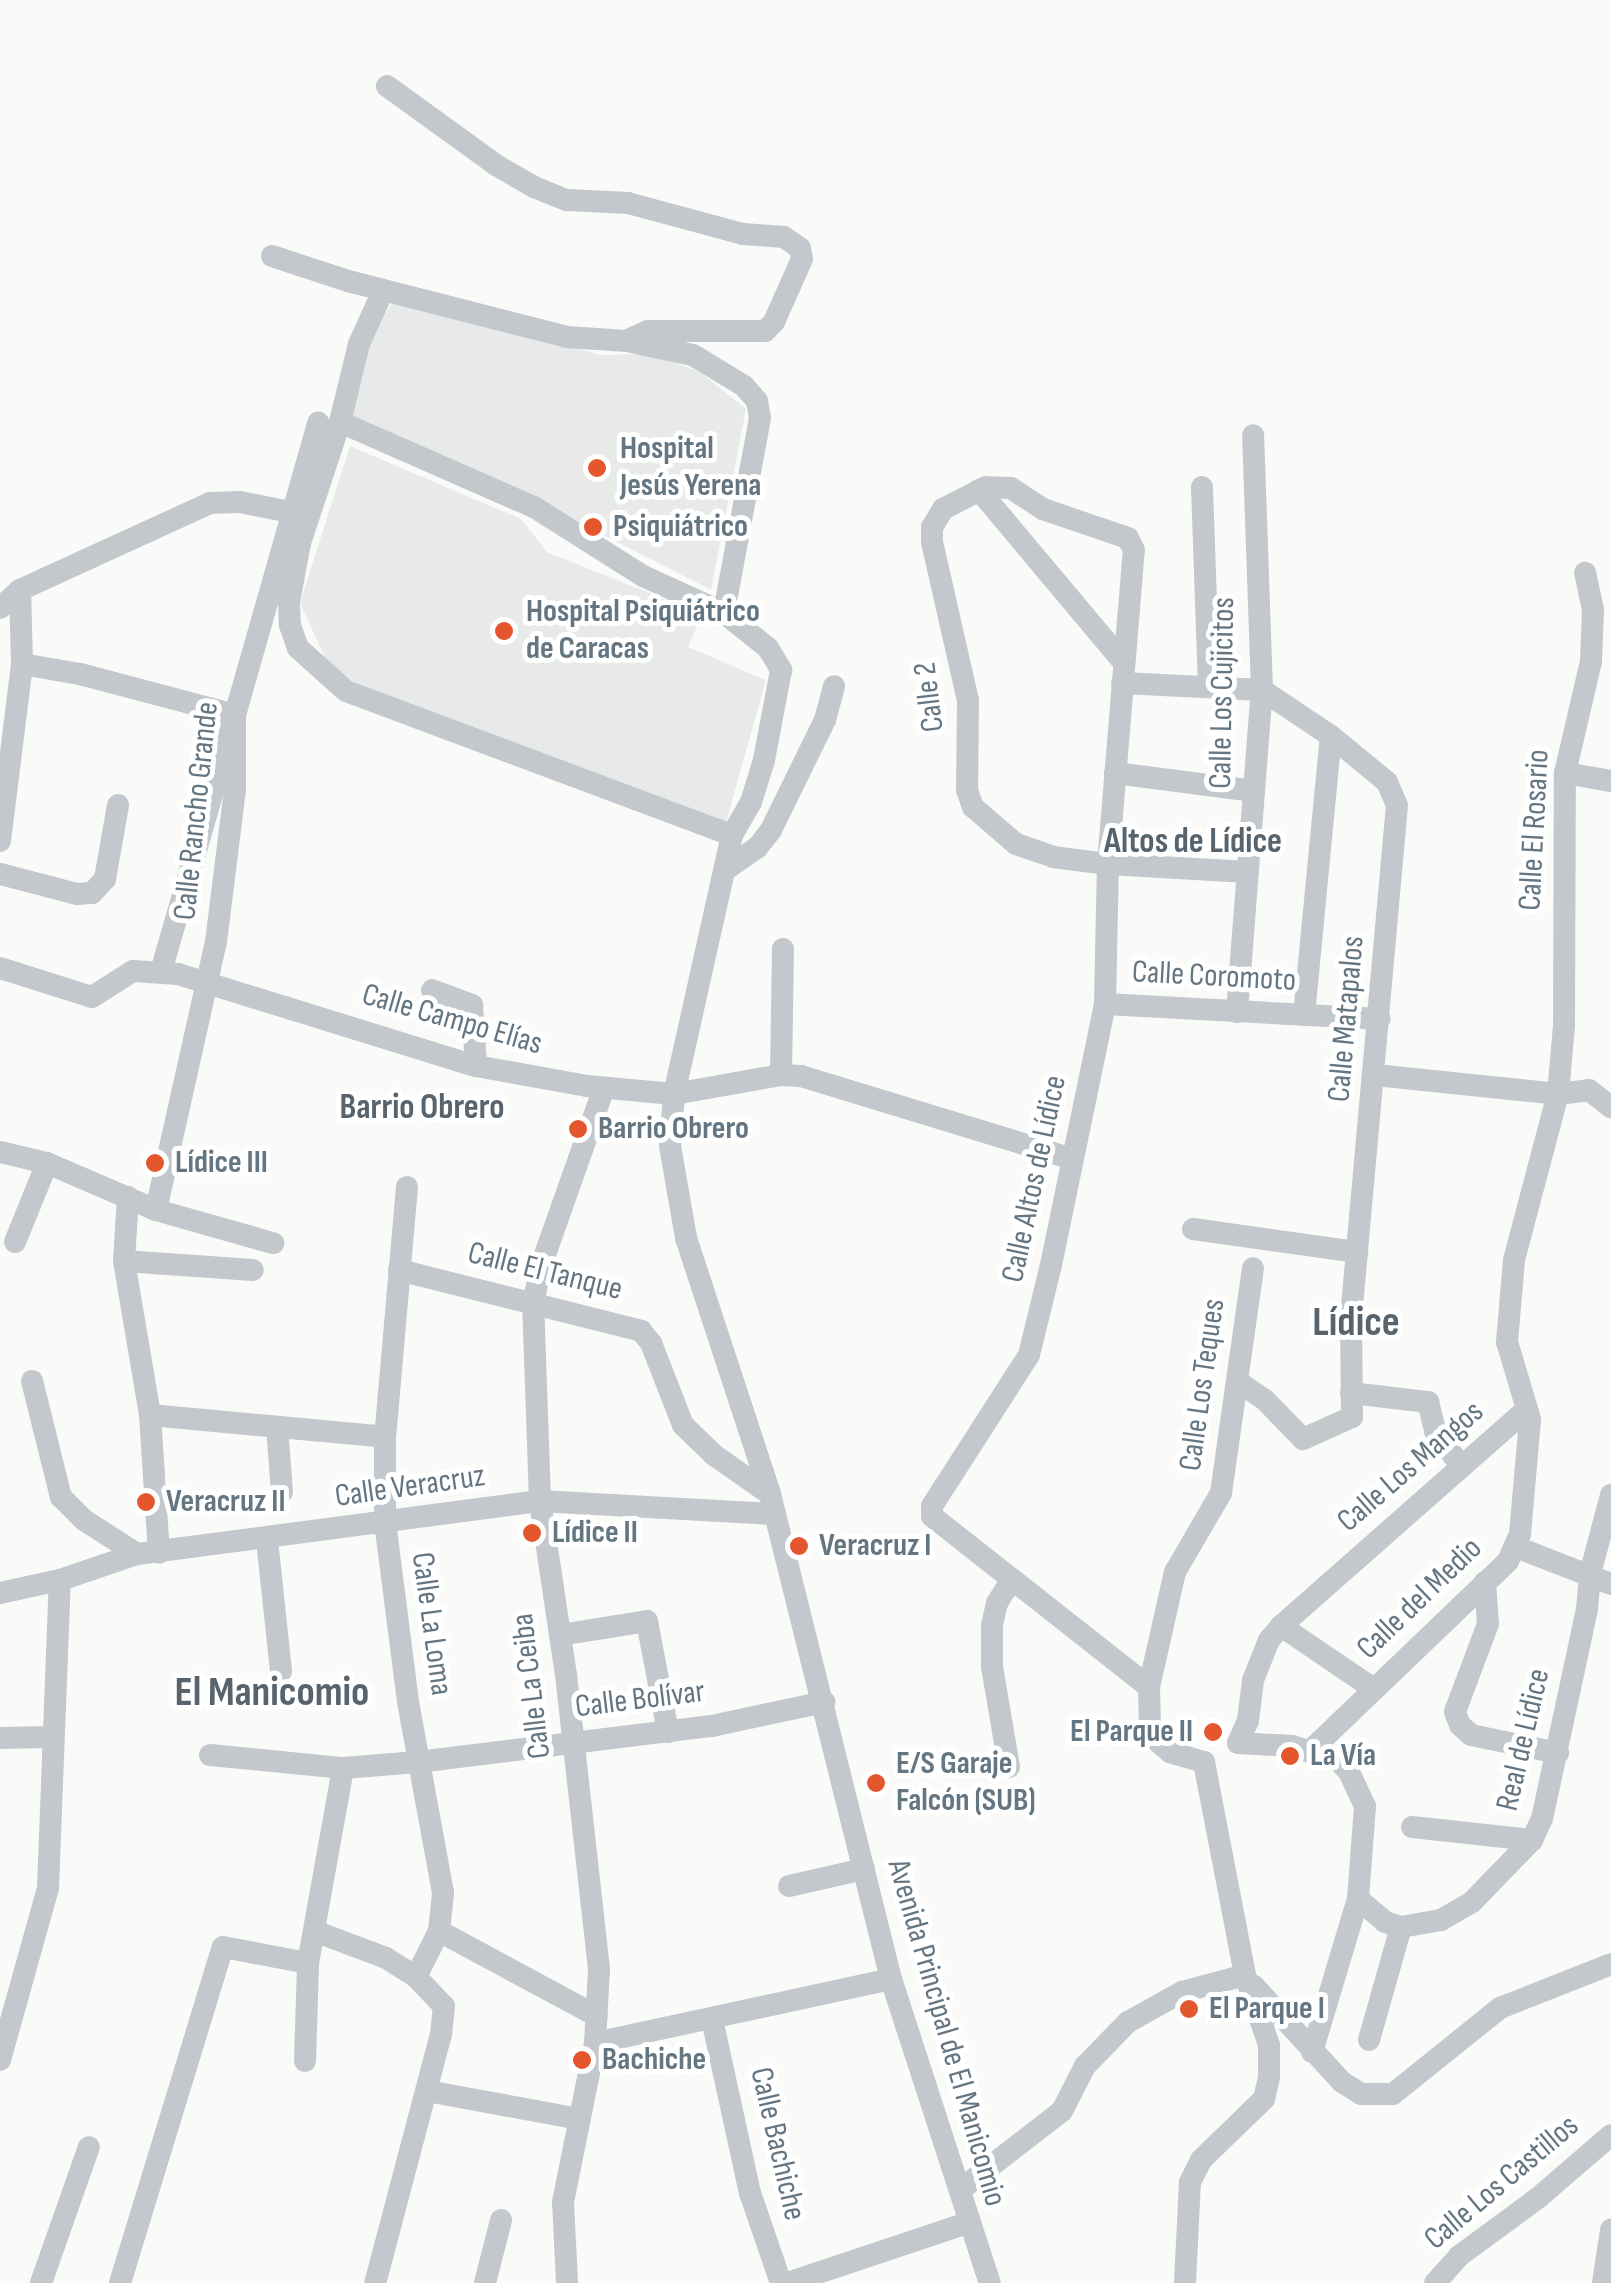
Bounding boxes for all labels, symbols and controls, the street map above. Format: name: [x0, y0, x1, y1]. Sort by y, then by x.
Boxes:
place label: Hospital Jesús Yerena: [620, 431, 761, 506]
marker: Hospital Jesús Yerena: [584, 455, 610, 481]
place label: Psiquiátrico: [613, 508, 748, 546]
marker: Psiquiátrico: [582, 516, 604, 538]
place label: Hospital Psiquiátrico de Caracas: [526, 594, 760, 669]
street label: Calle Los Cujicitos: [1202, 597, 1244, 789]
marker: Hospital Psiquiátrico de Caracas: [491, 618, 517, 644]
street label: Calle 2: [907, 660, 953, 734]
street label: Calle Rancho Grande: [166, 700, 228, 922]
street label: Calle El Rosario: [1512, 749, 1558, 911]
district label: Altos de Lídice: [1104, 821, 1282, 863]
street label: Calle Matapalos: [1321, 934, 1373, 1104]
street label: Calle Coromoto: [1131, 954, 1297, 1000]
street label: Calle Campo Elías: [358, 976, 546, 1064]
street label: Calle Altos de Lídice: [994, 1072, 1076, 1286]
district label: Barrio Obrero: [339, 1087, 505, 1129]
place label: Barrio Obrero: [598, 1110, 749, 1148]
marker: Barrio Obrero: [567, 1118, 589, 1140]
place label: Lídice III: [175, 1144, 268, 1182]
marker: Lídice III: [144, 1152, 166, 1174]
street label: Calle El Tanque: [464, 1234, 626, 1310]
street label: Calle Los Teques: [1172, 1297, 1234, 1473]
district label: Lídice: [1312, 1298, 1400, 1348]
street label: Calle Los Mangos: [1330, 1393, 1492, 1541]
street label: Calle Veracruz: [333, 1457, 487, 1517]
place label: Veracruz II: [166, 1483, 285, 1521]
marker: Veracruz II: [135, 1491, 157, 1513]
place label: Lídice II: [552, 1514, 638, 1552]
marker: Lídice II: [521, 1522, 543, 1544]
place label: Veracruz I: [819, 1527, 931, 1565]
street label: Calle del Medio: [1350, 1530, 1490, 1668]
marker: Veracruz I: [788, 1535, 810, 1557]
street label: Calle La Loma: [402, 1550, 460, 1698]
street label: Calle La Ceiba: [504, 1611, 560, 1761]
street label: Real de Lídice: [1489, 1665, 1559, 1815]
district label: El Manicomio: [175, 1668, 369, 1718]
street label: Calle Bolívar: [573, 1673, 707, 1727]
place label: El Parque II: [1070, 1713, 1193, 1751]
marker: El Parque II: [1202, 1721, 1224, 1743]
place label: La Vía: [1310, 1737, 1376, 1775]
marker: La Vía: [1279, 1745, 1301, 1767]
place label: E/S Garaje Falcón (SUB): [896, 1746, 1036, 1821]
marker: E/S Garaje Falcón (SUB): [865, 1772, 887, 1794]
street label: Avenida Principal de El Manicomio: [878, 1855, 1014, 2211]
place label: El Parque I: [1209, 1990, 1325, 2028]
marker: El Parque I: [1178, 1998, 1200, 2020]
place label: Bachiche: [602, 2041, 706, 2079]
marker: Bachiche: [571, 2049, 593, 2071]
street label: Calle Bachiche: [741, 2064, 813, 2224]
street label: Calle Los Castillos: [1417, 2107, 1587, 2259]

